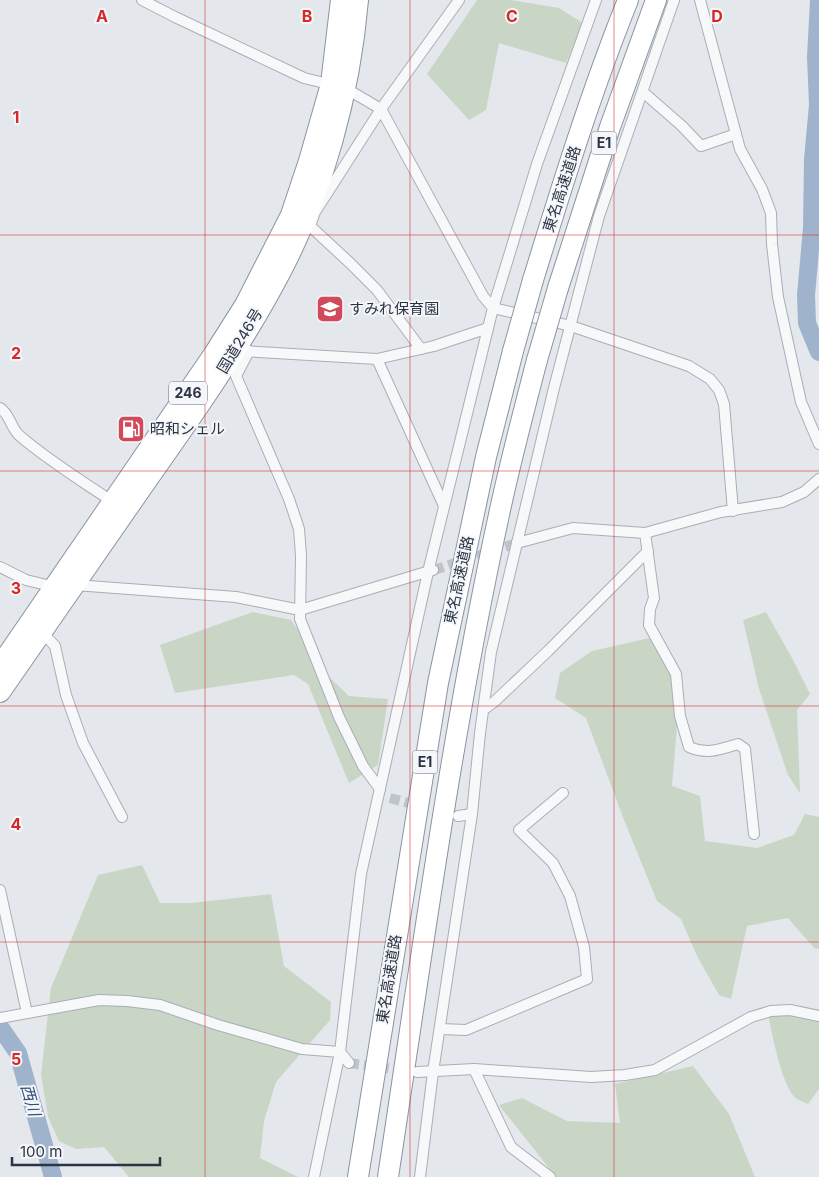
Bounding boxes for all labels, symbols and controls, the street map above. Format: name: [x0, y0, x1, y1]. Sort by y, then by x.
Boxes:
text: A: [96, 6, 108, 26]
text: B: [302, 6, 312, 26]
text: C: [506, 6, 518, 26]
text: D: [711, 6, 723, 26]
text: 1: [13, 107, 19, 127]
road number: E1: [592, 132, 616, 154]
street label: 東名高速道路: [539, 143, 584, 235]
school or university icon: すみれ保育園: [315, 294, 345, 324]
place label: すみれ保育園: [349, 299, 439, 318]
street label: 国道246号: [213, 305, 266, 377]
text: 2: [11, 343, 21, 363]
road number: 246: [169, 382, 207, 404]
fuel station icon: 昭和シェル: [116, 414, 146, 444]
place label: 昭和シェル: [150, 419, 225, 438]
street label: 東名高速道路: [440, 534, 477, 626]
text: 3: [11, 578, 21, 598]
road number: E1: [412, 750, 438, 774]
text: 4: [11, 814, 22, 834]
street label: 東名高速道路: [372, 933, 405, 1025]
text: 5: [11, 1049, 21, 1069]
water label: 西川: [17, 1082, 46, 1120]
scale bar: [12, 1134, 160, 1166]
text: 100 m: [20, 1142, 62, 1161]

